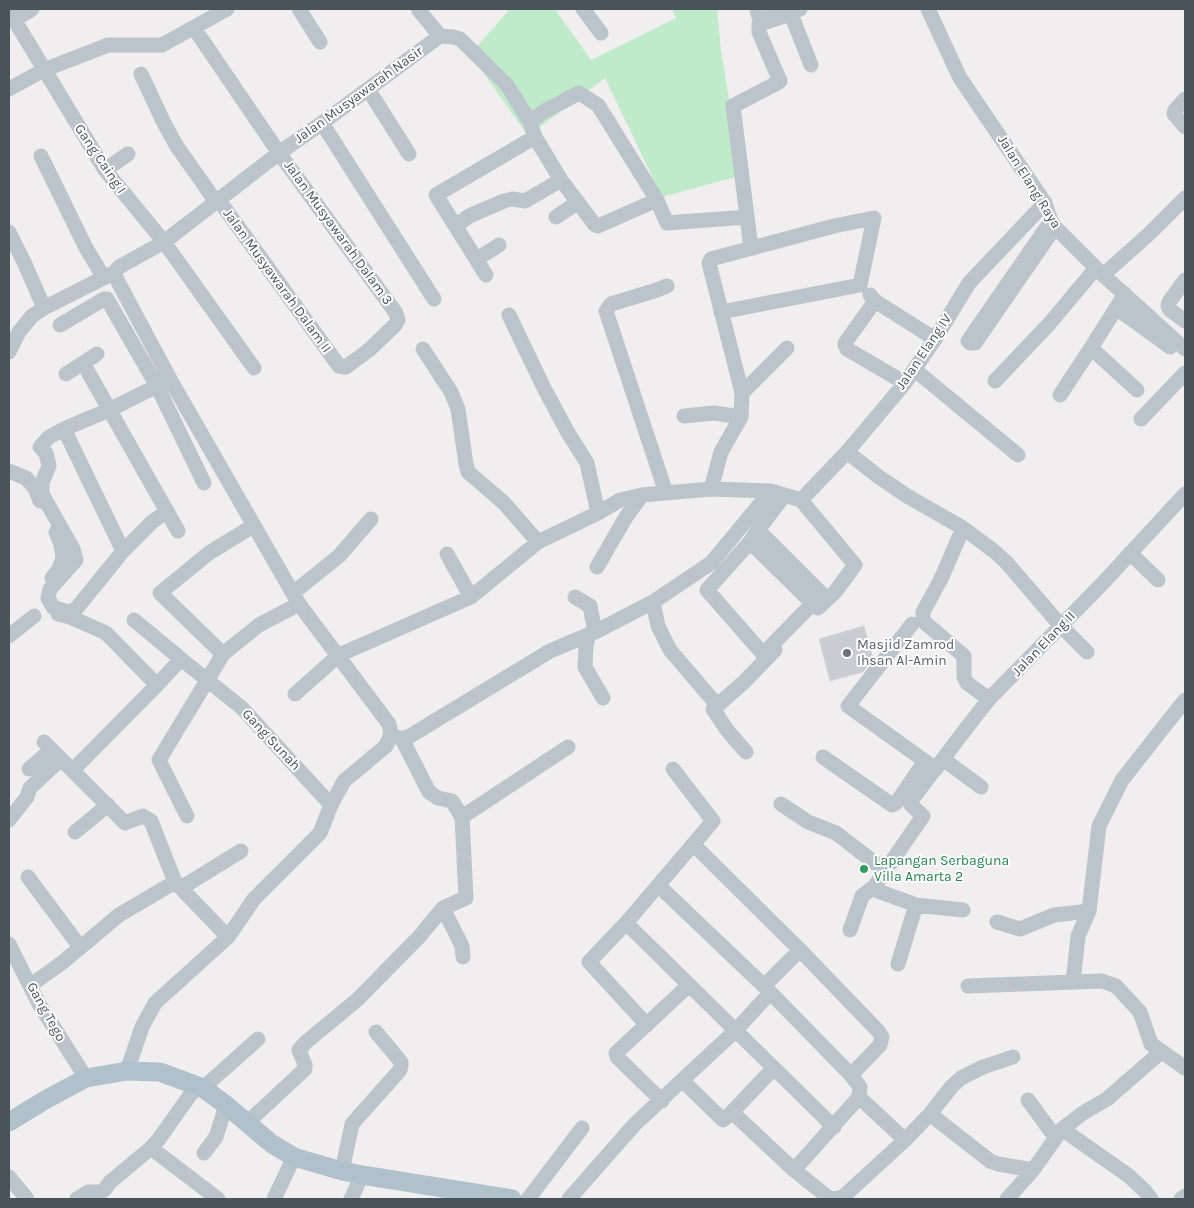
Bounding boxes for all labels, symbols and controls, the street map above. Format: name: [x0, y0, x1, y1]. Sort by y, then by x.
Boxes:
street label: Jalan Musyawarah Nasir: [292, 43, 426, 147]
street label: Gang Caing I: [71, 121, 129, 197]
street label: Jalan Elang Raya: [994, 132, 1064, 232]
street label: Jalan Musyawarah Dalam 3: [280, 158, 396, 308]
street label: Jalan Musyawarah Dalam II: [219, 206, 335, 356]
street label: Jalan Elang IV: [893, 311, 955, 393]
street label: Jalan Elang II: [1009, 608, 1079, 680]
place label: Masjid Zamrod Ihsan Al-Amin: [857, 637, 954, 670]
marker: Masjid Zamrod Ihsan Al-Amin: [841, 647, 853, 659]
street label: Gang Sunah: [238, 706, 304, 774]
place label: Lapangan Serbaguna Villa Amarta 2: [874, 853, 1009, 886]
marker: Lapangan Serbaguna Villa Amarta 2: [858, 863, 870, 875]
street label: Gang Tego: [23, 979, 69, 1045]

